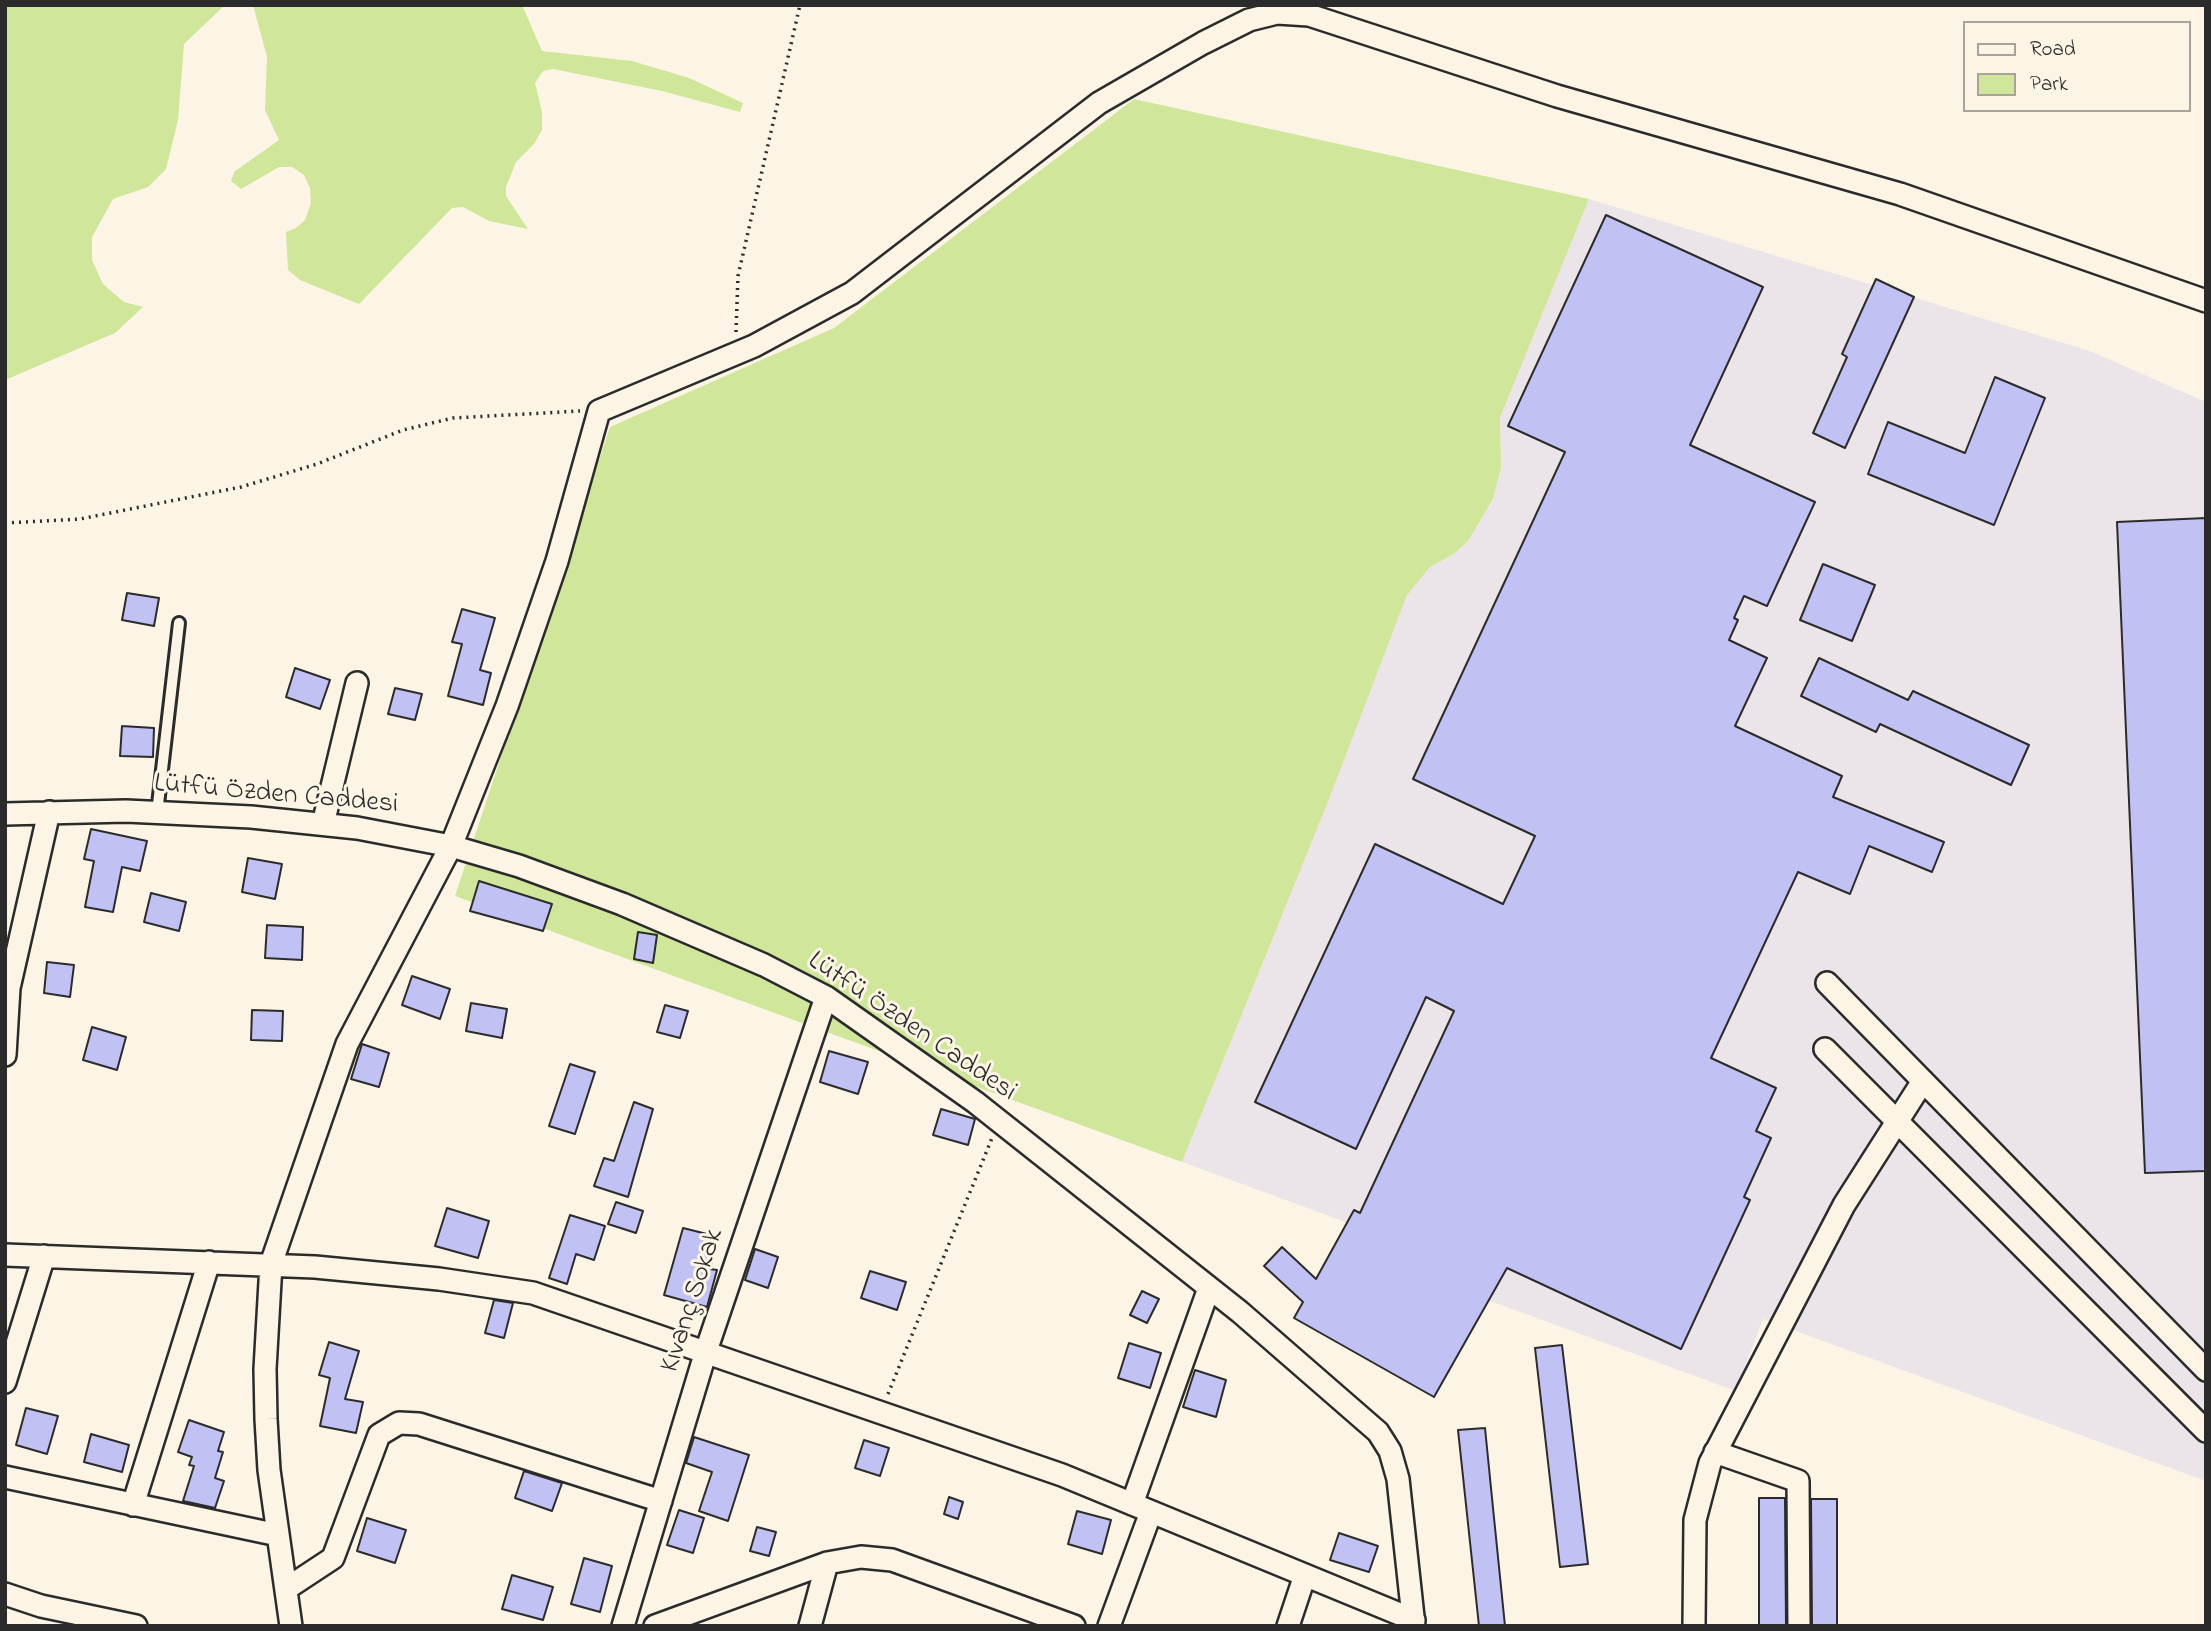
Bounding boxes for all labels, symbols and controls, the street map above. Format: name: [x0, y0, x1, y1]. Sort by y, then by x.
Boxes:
legend: [1962, 21, 2190, 112]
text: Road: [2030, 35, 2076, 65]
text: Park: [2030, 70, 2068, 100]
street label: Lütfü Özden Caddesi: [153, 769, 399, 823]
street label: Lütfü Özden Caddesi: [800, 946, 1022, 1110]
street label: Kıvanç Sokak: [655, 1225, 733, 1377]

